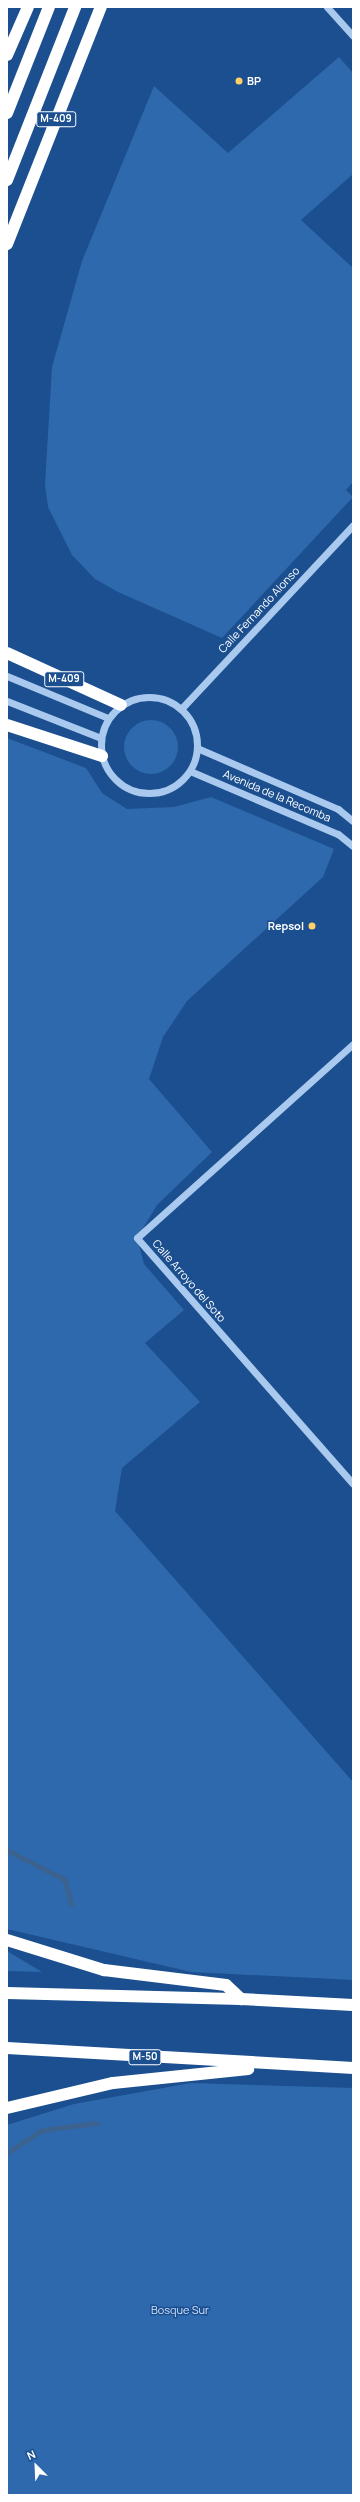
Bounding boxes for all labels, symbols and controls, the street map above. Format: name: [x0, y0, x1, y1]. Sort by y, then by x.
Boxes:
place label: BP: [247, 74, 261, 88]
marker: BP: [234, 76, 244, 86]
road number: M-409: [36, 111, 76, 127]
street label: Calle Fernando Alonso: [216, 564, 302, 656]
road number: M-409: [44, 671, 84, 687]
street label: Avenida de la Recomba: [221, 767, 333, 825]
place label: Repsol: [268, 919, 304, 933]
marker: Repsol: [307, 921, 317, 931]
street label: Calle Arroyo del Soto: [150, 1237, 228, 1325]
road number: M-50: [128, 2049, 162, 2065]
park label: Bosque Sur: [151, 2303, 209, 2317]
north arrow: [16, 2446, 56, 2486]
text: N: [24, 2446, 38, 2463]

